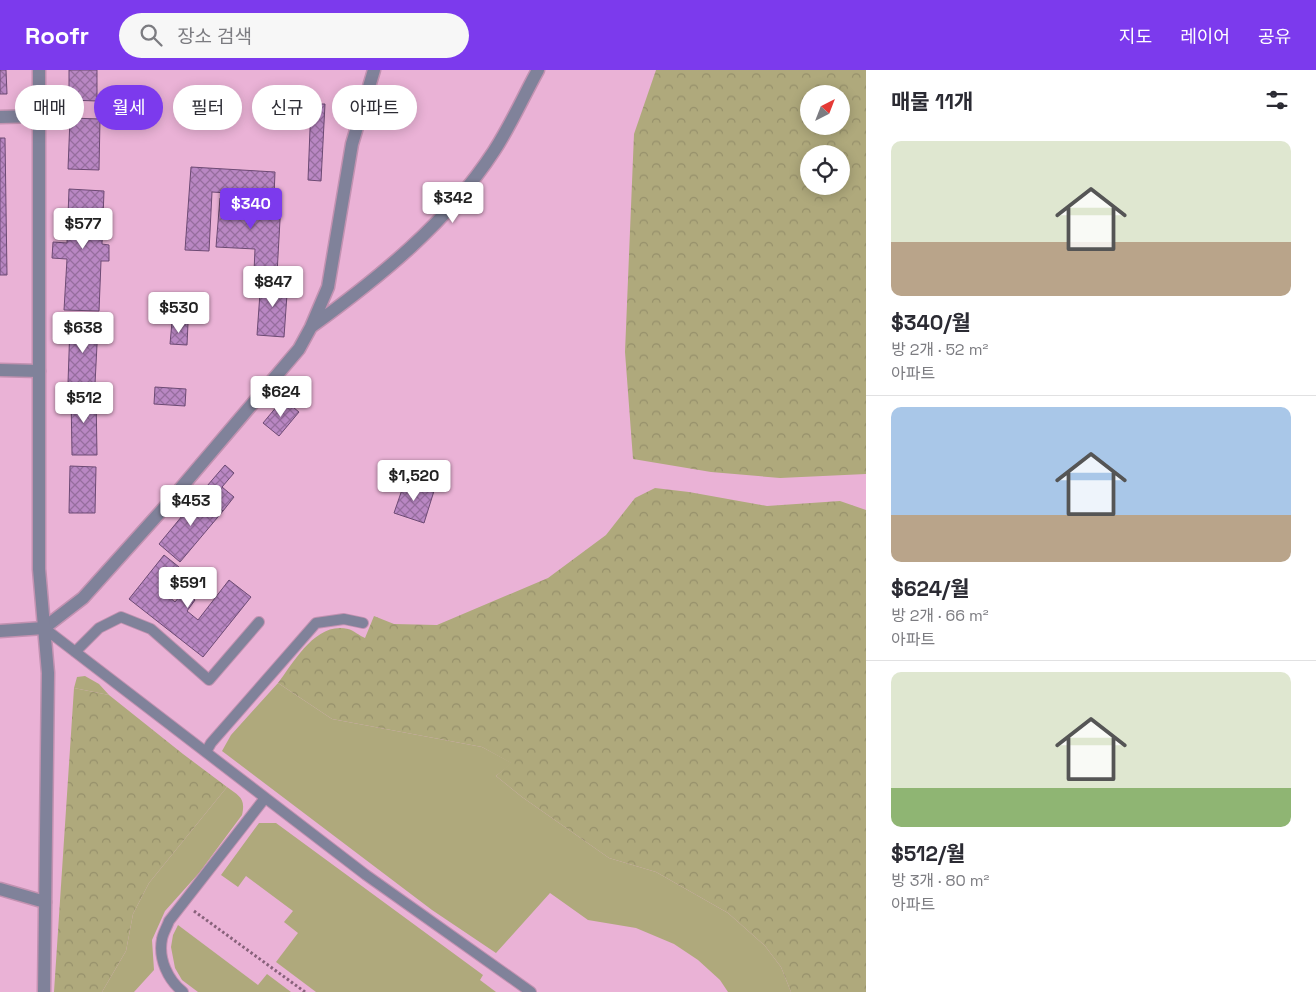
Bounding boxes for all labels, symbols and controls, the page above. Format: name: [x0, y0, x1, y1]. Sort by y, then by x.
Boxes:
search box: [119, 13, 469, 58]
text: Roofr: [25, 20, 89, 51]
icon: search: [137, 21, 165, 49]
text: 장소 검색: [177, 24, 252, 49]
text: 지도: [1119, 25, 1152, 48]
text: 레이어: [1180, 25, 1230, 48]
text: 공유: [1258, 25, 1291, 48]
chip: 매매: [15, 85, 84, 130]
chip: 월세: [94, 85, 163, 130]
chip: 필터: [173, 85, 242, 130]
chip: 신규: [252, 85, 322, 130]
chip: 아파트: [332, 85, 417, 130]
north arrow: [800, 85, 850, 135]
map controls: [800, 85, 850, 195]
icon: filters: [1263, 86, 1291, 114]
text: 매물 11개: [891, 88, 973, 115]
button: locate: [800, 145, 850, 195]
icon: home: [1046, 174, 1136, 264]
pin: $342: [423, 182, 483, 224]
text: $342: [433, 187, 473, 208]
pin: $340: [221, 188, 281, 230]
text: $340: [231, 193, 271, 214]
pin: $577: [53, 208, 113, 250]
text: $577: [65, 213, 101, 234]
pin: $847: [243, 266, 303, 308]
text: $847: [254, 271, 292, 292]
pin: $530: [149, 292, 209, 334]
text: $530: [159, 297, 199, 318]
text: $340/월: [891, 309, 971, 336]
pin: $638: [53, 312, 113, 354]
text: $638: [64, 317, 102, 338]
text: 방 2개 · 52 m²: [891, 339, 988, 360]
text: 아파트: [891, 363, 935, 384]
pin: $624: [251, 376, 311, 418]
text: $624: [262, 381, 300, 402]
pin: $512: [54, 382, 114, 424]
text: $512: [66, 387, 102, 408]
icon: home: [1046, 439, 1136, 529]
pin: $1,520: [373, 460, 455, 502]
text: $1,520: [389, 465, 439, 486]
pin: $453: [161, 484, 221, 527]
text: $453: [171, 490, 211, 511]
pin: $591: [158, 566, 218, 609]
text: $591: [170, 572, 206, 593]
text: $624/월: [891, 575, 970, 602]
text: 방 2개 · 66 m²: [891, 605, 989, 626]
text: 아파트: [891, 629, 935, 650]
icon: home: [1046, 704, 1136, 794]
text: $512/월: [891, 840, 965, 867]
text: 방 3개 · 80 m²: [891, 870, 989, 891]
text: 아파트: [891, 894, 935, 915]

